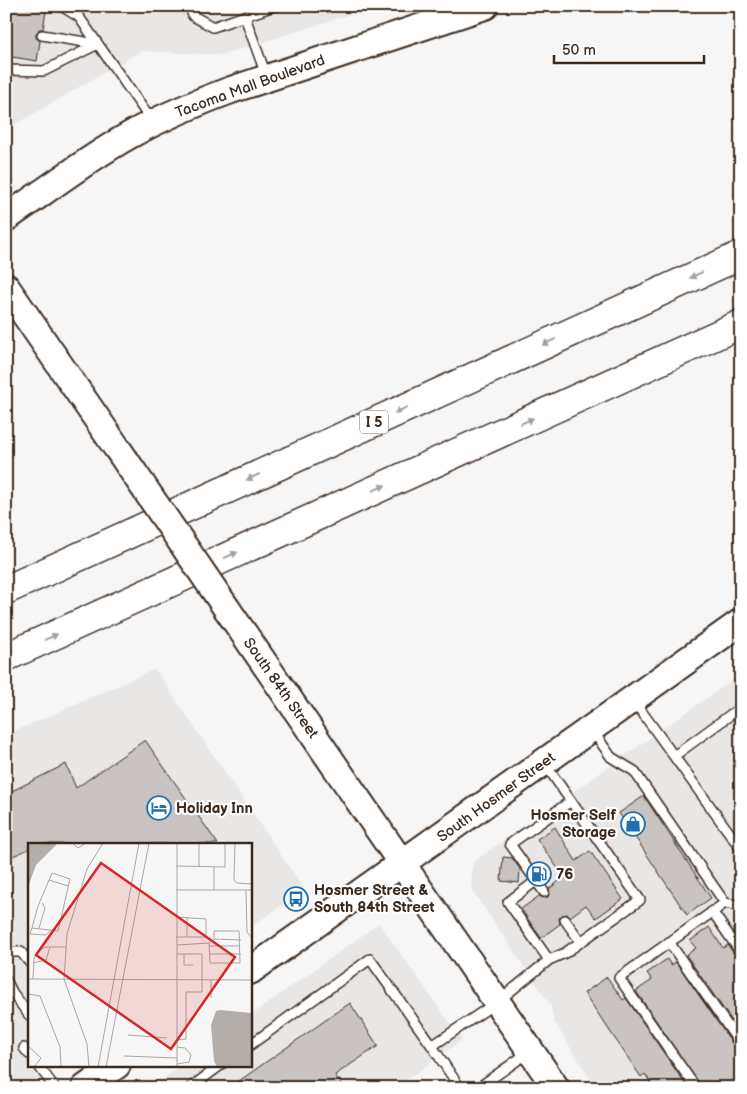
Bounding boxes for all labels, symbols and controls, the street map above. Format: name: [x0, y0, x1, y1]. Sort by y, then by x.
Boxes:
scale bar: [554, 32, 704, 64]
text: 50 m: [562, 41, 596, 60]
street label: Tacoma Mall Boulevard: [173, 51, 328, 122]
one-way arrow: [689, 271, 703, 279]
one-way arrow: [542, 339, 556, 347]
one-way arrow: [394, 406, 408, 414]
road number: I 5: [360, 411, 388, 434]
one-way arrow: [520, 416, 534, 424]
one-way arrow: [246, 474, 260, 482]
one-way arrow: [372, 484, 386, 492]
one-way arrow: [224, 551, 238, 559]
one-way arrow: [44, 632, 58, 640]
street label: South 84th Street: [239, 634, 323, 743]
street label: South Hosmer Street: [434, 748, 559, 847]
hotel icon: Holiday Inn: [146, 795, 172, 821]
place label: Holiday Inn: [176, 799, 253, 818]
place label: Hosmer Self Storage: [530, 806, 616, 842]
shop icon: Hosmer Self Storage: [620, 811, 646, 837]
inset map: [28, 843, 251, 1066]
fuel station icon: 76: [526, 861, 552, 887]
place label: 76: [556, 865, 573, 884]
place label: Hosmer Street & South 84th Street: [314, 881, 434, 917]
bus stop icon: Hosmer Street & South 84th Street: [283, 886, 309, 912]

